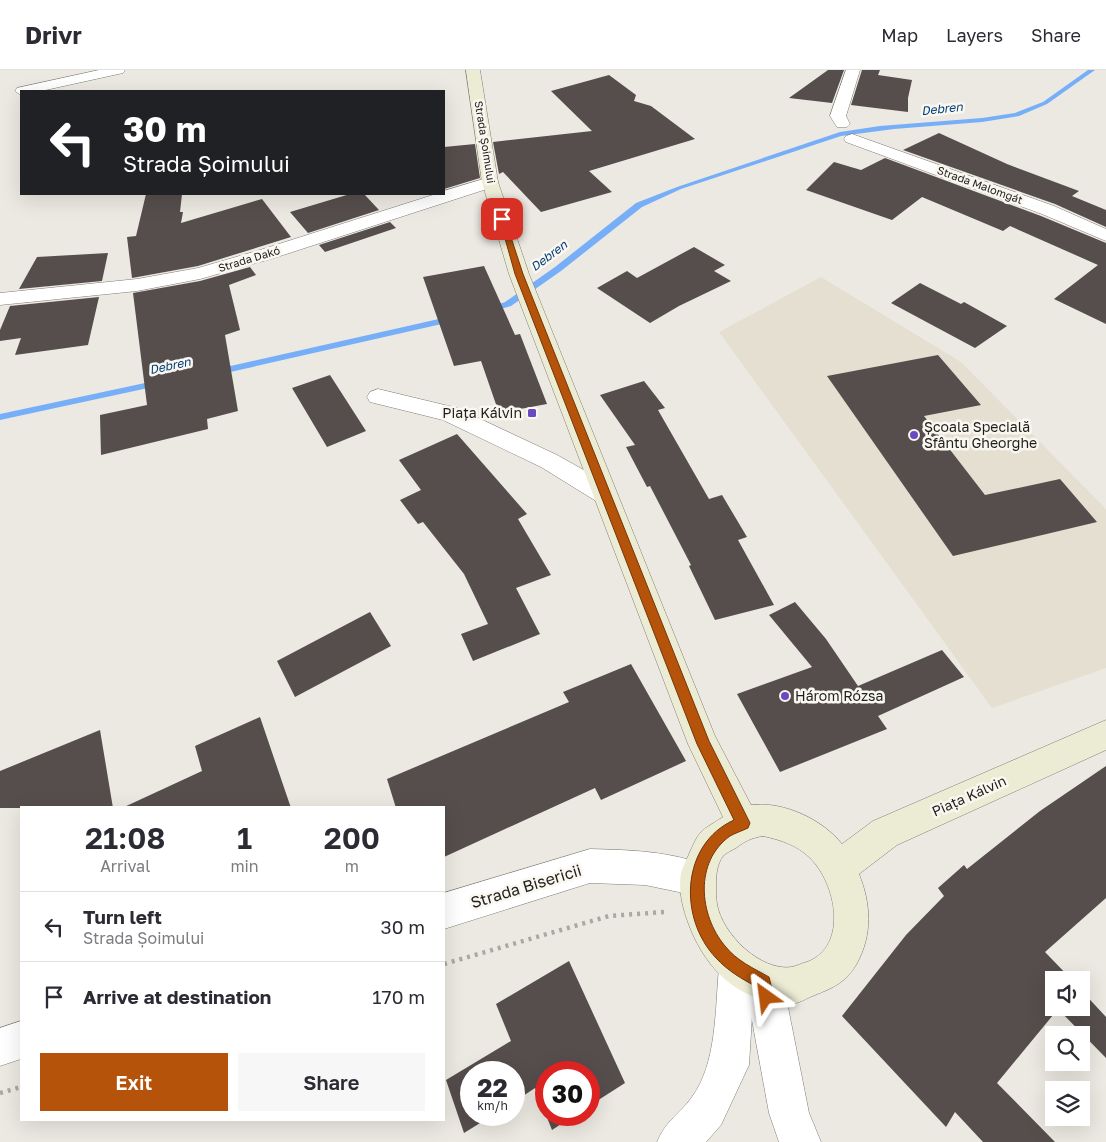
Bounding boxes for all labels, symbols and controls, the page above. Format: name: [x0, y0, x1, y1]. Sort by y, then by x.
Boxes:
text: Drivr: [25, 20, 82, 49]
text: Map: [881, 24, 918, 46]
text: Layers: [946, 24, 1003, 46]
text: Share: [1031, 24, 1081, 46]
water label: Debren: [920, 99, 964, 118]
street label: Strada Șoimului: [472, 100, 498, 184]
text: 30 m: [123, 108, 206, 150]
icon: left: [40, 110, 105, 175]
text: Strada Șoimului: [123, 150, 290, 177]
street label: Strada Malomgát: [936, 163, 1025, 206]
pin: [481, 198, 523, 240]
icon: arrive: [488, 205, 516, 233]
water label: Debren: [528, 237, 570, 274]
street label: Strada Dakó: [216, 243, 282, 274]
water label: Debren: [148, 354, 192, 377]
place label: Piața Kálvin: [442, 404, 522, 421]
marker: Piața Kálvin: [526, 407, 538, 419]
place label: Școala Specială Sfântu Gheorghe: [924, 418, 1037, 451]
marker: Școala Specială Sfântu Gheorghe: [908, 429, 920, 441]
place label: Három Rózsa: [795, 687, 883, 704]
marker: Három Rózsa: [779, 690, 791, 702]
street label: Piața Kálvin: [929, 772, 1009, 820]
text: 21:08: [85, 820, 165, 856]
text: 1: [237, 820, 252, 856]
text: 200: [324, 820, 380, 856]
text: Arrival: [100, 856, 150, 876]
text: min: [230, 856, 259, 876]
text: m: [345, 856, 359, 876]
street label: Strada Bisericii: [468, 860, 584, 912]
text: Turn left: [83, 905, 162, 928]
icon: left: [40, 913, 68, 941]
text: 30 m: [381, 915, 425, 938]
text: Strada Șoimului: [83, 928, 204, 948]
position arrow: [739, 970, 791, 1022]
map controls: [1045, 971, 1090, 1126]
button: sound: [1045, 971, 1090, 1016]
icon: arrive: [40, 983, 68, 1011]
text: Arrive at destination: [83, 985, 271, 1008]
text: 170 m: [372, 985, 425, 1008]
button: search: [1045, 1026, 1090, 1071]
button: Exit: [40, 1053, 228, 1111]
button: Share: [238, 1053, 425, 1111]
speed limit sign: 30: [535, 1061, 600, 1126]
text: 22: [477, 1072, 508, 1103]
button: layers: [1045, 1081, 1090, 1126]
text: km/h: [477, 1098, 508, 1113]

